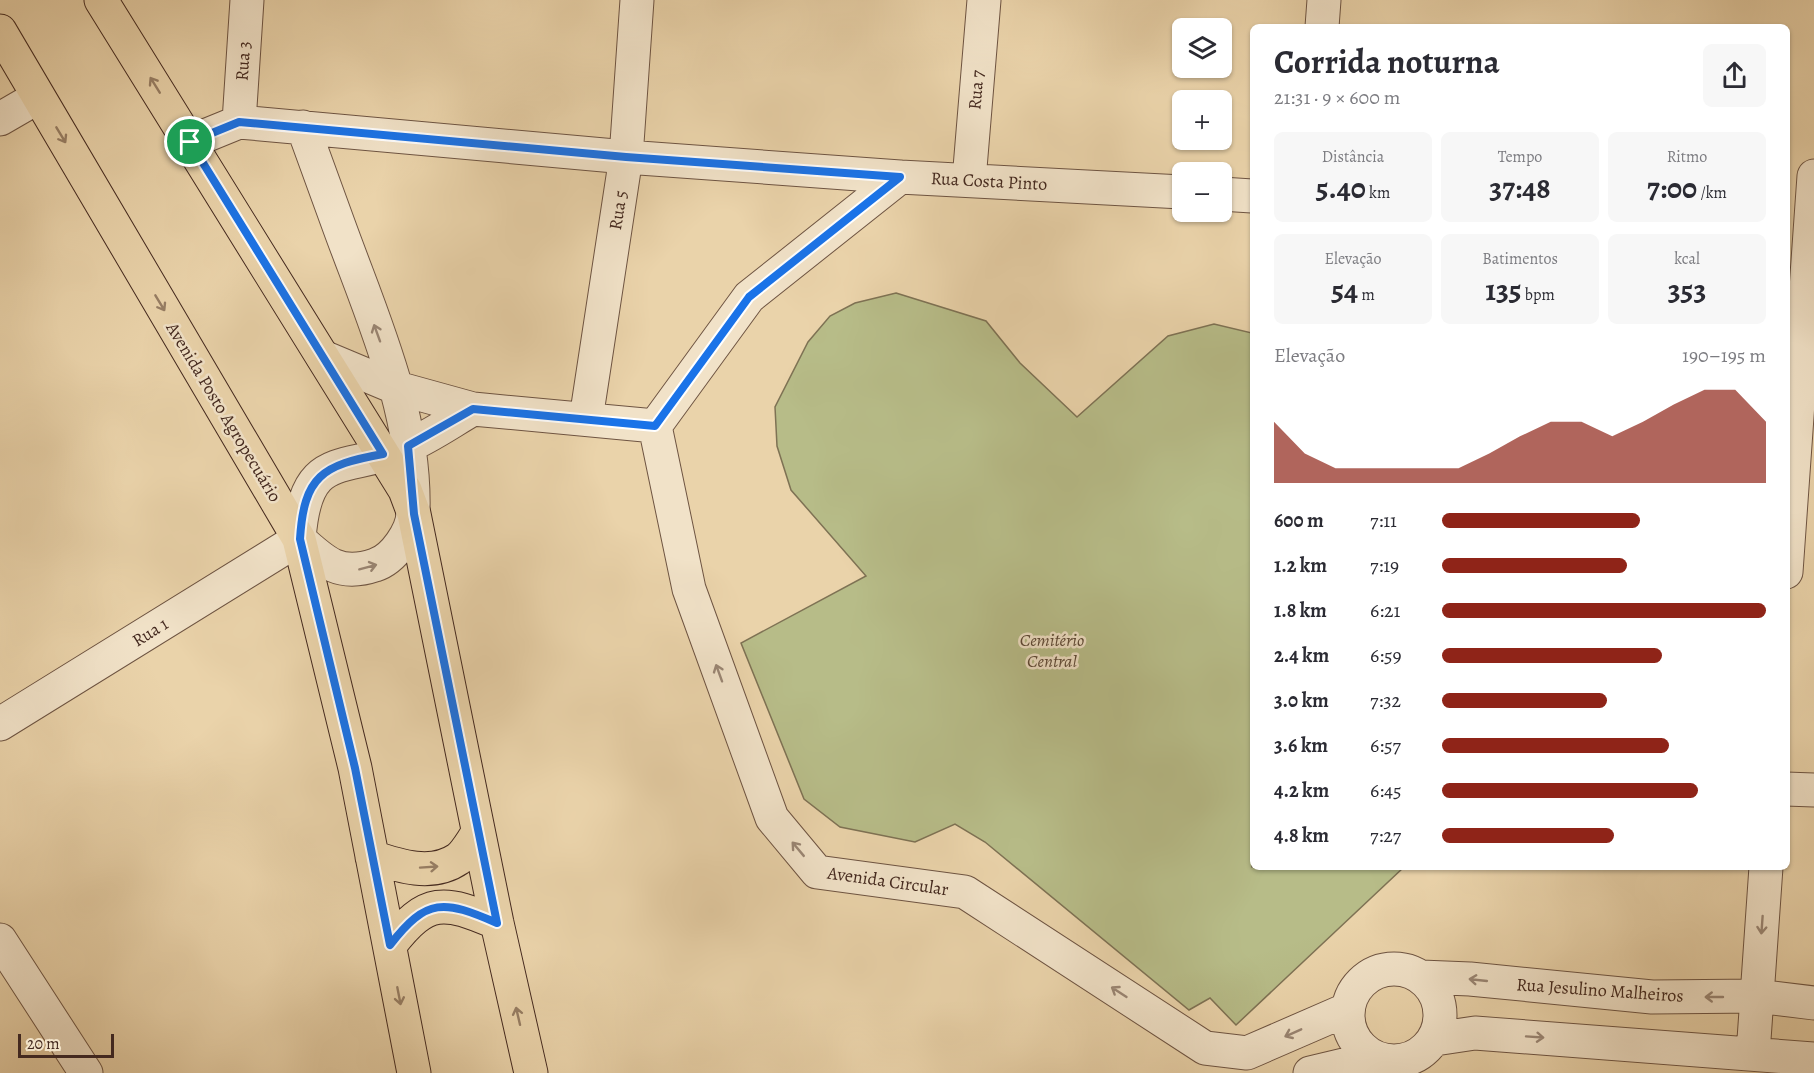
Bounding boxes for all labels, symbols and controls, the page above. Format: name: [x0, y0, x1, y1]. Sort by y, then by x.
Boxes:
map controls: [1172, 18, 1232, 222]
button: layers: [1172, 18, 1232, 78]
text: Corrida noturna: [1274, 39, 1500, 84]
street label: Rua 3: [230, 40, 256, 82]
button: share: [1703, 44, 1766, 107]
street label: Rua 7: [962, 69, 990, 111]
one-way arrow: [148, 77, 161, 94]
text: 21:31 · 9 × 600 m: [1274, 84, 1400, 111]
button: +: [1172, 90, 1232, 150]
pin: [164, 116, 215, 167]
icon: arrive: [173, 125, 206, 158]
one-way arrow: [56, 127, 68, 144]
text: Distância: [1322, 146, 1384, 168]
text: Tempo: [1498, 146, 1542, 168]
text: Ritmo: [1667, 146, 1707, 168]
button: −: [1172, 162, 1232, 222]
street label: Rua Costa Pinto: [930, 166, 1048, 196]
text: 5.40: [1316, 168, 1366, 208]
text: 37:48: [1489, 168, 1551, 208]
text: 7:00: [1647, 168, 1697, 208]
text: km: [1366, 182, 1390, 204]
text: /km: [1697, 182, 1727, 204]
street label: Rua 5: [603, 188, 633, 232]
text: Elevação: [1325, 248, 1381, 270]
text: Batimentos: [1482, 248, 1558, 270]
text: kcal: [1674, 248, 1700, 270]
text: 54: [1331, 270, 1358, 310]
text: 135: [1485, 270, 1522, 310]
text: 353: [1668, 270, 1706, 310]
text: m: [1358, 284, 1375, 306]
text: bpm: [1522, 284, 1555, 306]
one-way arrow: [155, 294, 167, 311]
street label: Avenida Posto Agropecuário: [160, 317, 287, 506]
one-way arrow: [371, 324, 382, 343]
text: Elevação: [1274, 342, 1345, 369]
text: 190–195 m: [1682, 342, 1766, 369]
text: 600 m: [1274, 507, 1324, 534]
text: 7:11: [1370, 507, 1397, 534]
text: 1.2 km: [1274, 552, 1327, 579]
text: 7:19: [1370, 552, 1399, 579]
one-way arrow: [358, 561, 377, 572]
text: 1.8 km: [1274, 597, 1327, 624]
text: 6:21: [1370, 597, 1400, 624]
street label: Rua 1: [127, 612, 173, 652]
park label: Cemitério Central: [1020, 628, 1084, 673]
text: 2.4 km: [1274, 642, 1329, 669]
text: 6:59: [1370, 642, 1402, 669]
one-way arrow: [713, 664, 724, 682]
text: 3.0 km: [1274, 687, 1329, 714]
text: 7:32: [1370, 687, 1401, 714]
text: 3.6 km: [1274, 732, 1328, 759]
text: 6:57: [1370, 732, 1401, 759]
text: 4.2 km: [1274, 777, 1329, 804]
text: 6:45: [1370, 777, 1402, 804]
text: 4.8 km: [1274, 822, 1329, 849]
text: 7:27: [1370, 822, 1401, 849]
one-way arrow: [791, 841, 804, 857]
street label: Avenida Circular: [825, 860, 950, 901]
one-way arrow: [419, 861, 438, 872]
one-way arrow: [1756, 915, 1767, 935]
street label: Rua Jesulino Malheiros: [1516, 972, 1684, 1008]
one-way arrow: [1468, 974, 1488, 985]
one-way arrow: [394, 985, 405, 1005]
one-way arrow: [1111, 986, 1128, 998]
one-way arrow: [1704, 991, 1724, 1003]
one-way arrow: [512, 1007, 524, 1026]
one-way arrow: [1284, 1028, 1302, 1039]
scale bar: [18, 1031, 114, 1058]
one-way arrow: [1524, 1032, 1544, 1043]
text: 20 m: [27, 1033, 60, 1055]

